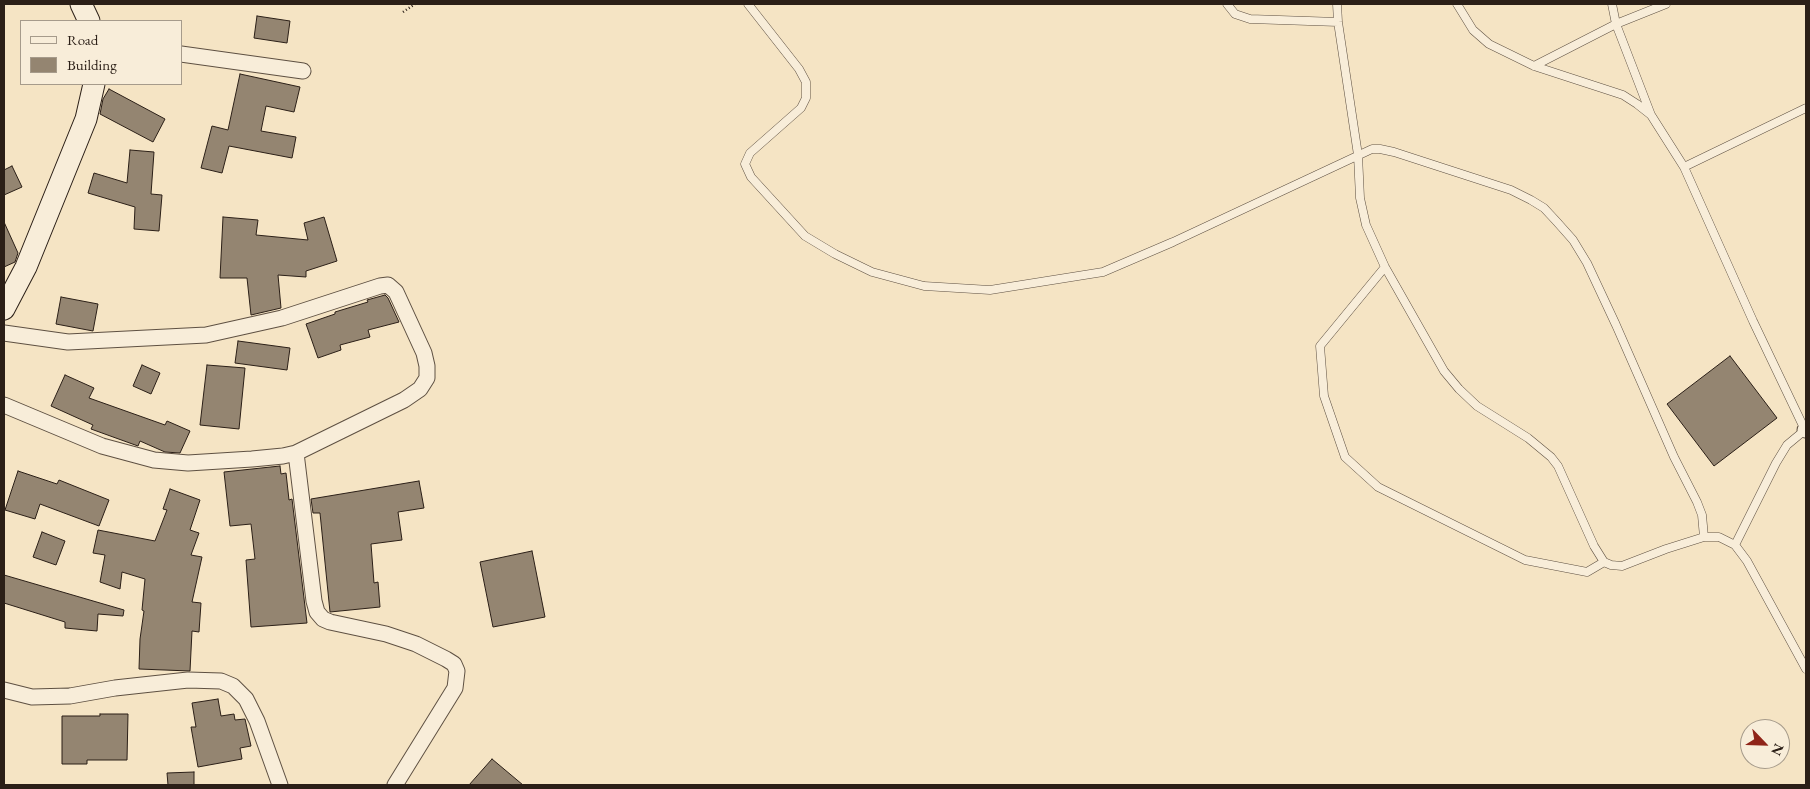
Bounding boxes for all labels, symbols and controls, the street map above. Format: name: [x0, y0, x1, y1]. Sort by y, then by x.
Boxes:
legend: [20, 20, 182, 85]
text: Road: [67, 30, 98, 49]
text: Building: [67, 55, 117, 74]
north arrow: [1740, 719, 1790, 769]
text: N: [1767, 741, 1788, 759]

